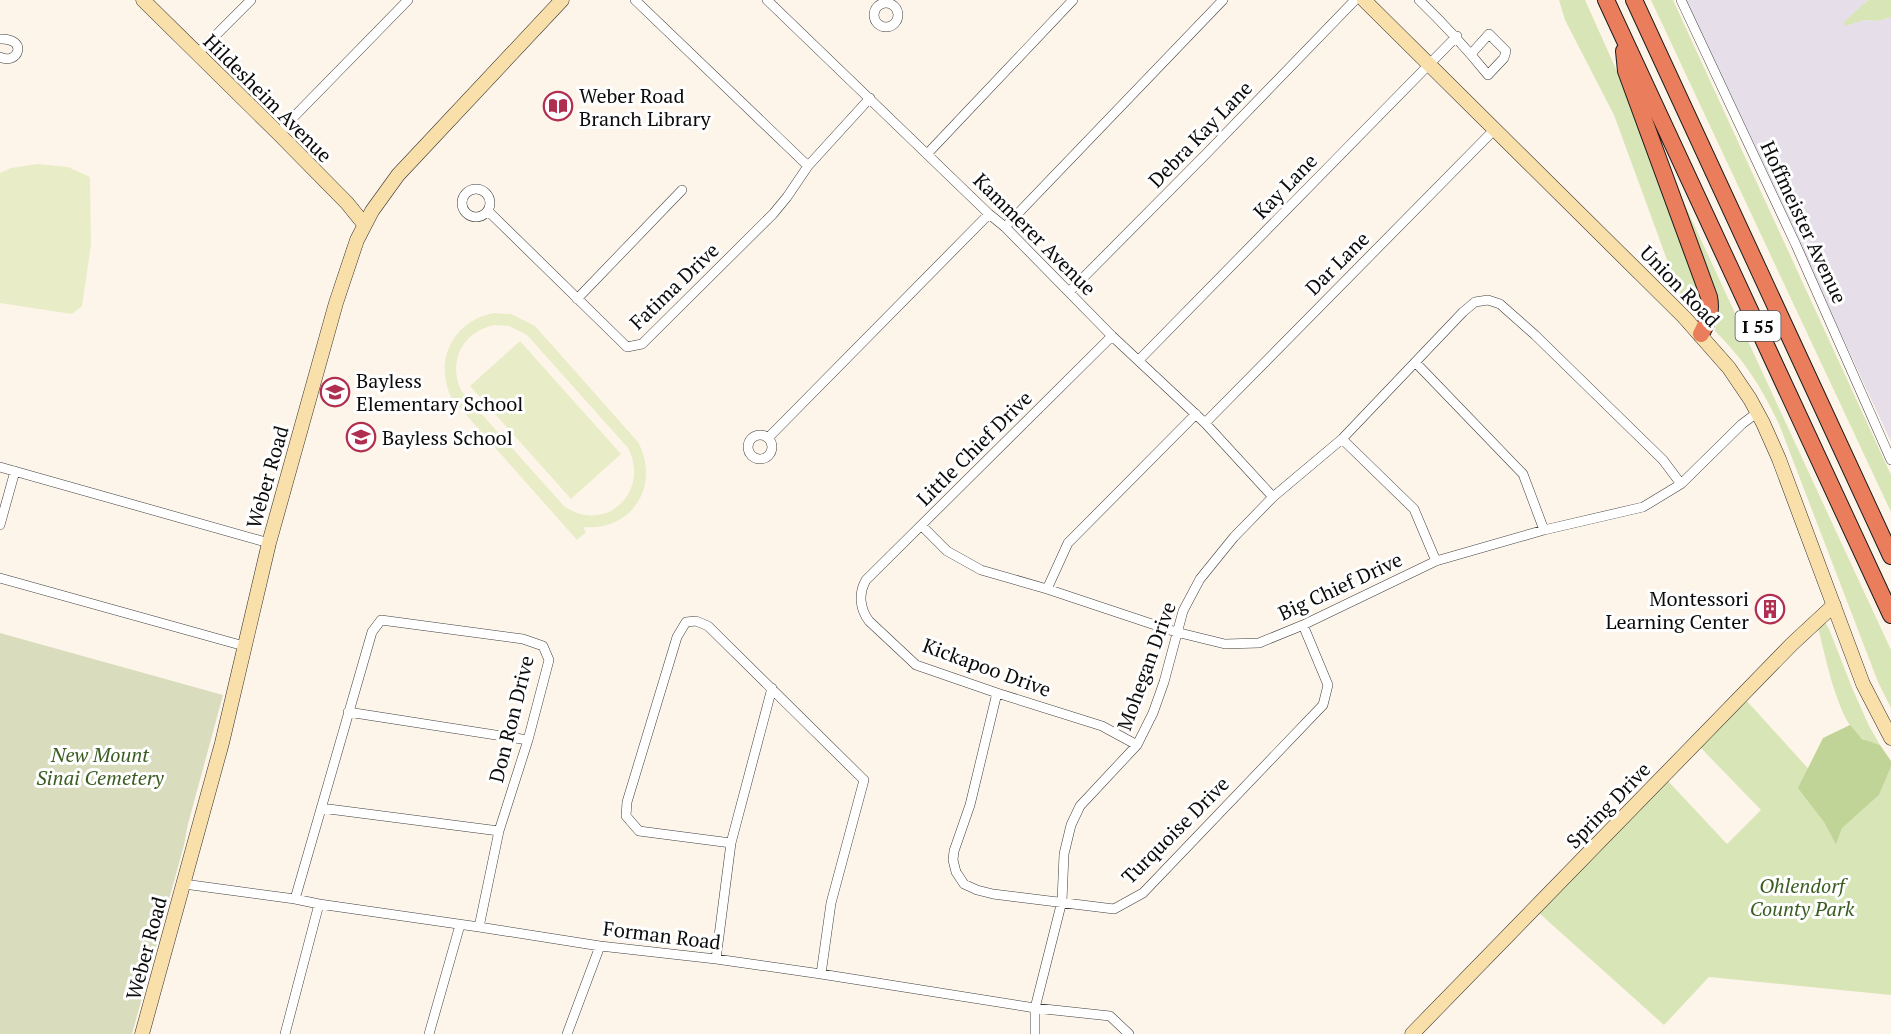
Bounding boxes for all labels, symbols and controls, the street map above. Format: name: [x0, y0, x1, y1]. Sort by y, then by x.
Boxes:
street label: Hildesheim Avenue: [198, 28, 338, 168]
street label: Debra Kay Lane: [1142, 75, 1258, 193]
place label: Weber Road Branch Library: [579, 82, 712, 132]
library icon: Weber Road Branch Library: [542, 90, 574, 122]
street label: Hoffmeister Avenue: [1754, 136, 1854, 308]
street label: Kay Lane: [1247, 147, 1323, 225]
street label: Kammerer Avenue: [968, 167, 1102, 301]
street label: Dar Lane: [1299, 225, 1375, 301]
street label: Fatima Drive: [623, 237, 725, 335]
street label: Union Road: [1634, 239, 1726, 333]
road number: I 55: [1736, 311, 1780, 341]
place label: Bayless Elementary School: [356, 367, 523, 417]
school or university icon: Bayless Elementary School: [319, 376, 351, 408]
street label: Little Chief Drive: [910, 384, 1038, 512]
school or university icon: Bayless School: [345, 421, 377, 453]
street label: Weber Road: [239, 423, 295, 531]
place label: Bayless School: [382, 424, 513, 451]
street label: Big Chief Drive: [1274, 545, 1406, 627]
place label: Montessori Learning Center: [1606, 585, 1749, 635]
building icon: Montessori Learning Center: [1754, 593, 1786, 625]
street label: Mohegan Drive: [1110, 598, 1182, 734]
street label: Kickapoo Drive: [919, 631, 1055, 703]
street label: Don Ron Drive: [482, 653, 540, 785]
park label: New Mount Sinai Cemetery: [36, 741, 165, 791]
street label: Spring Drive: [1560, 756, 1656, 854]
street label: Turquoise Drive: [1115, 770, 1235, 890]
park label: Ohlendorf County Park: [1750, 872, 1855, 922]
street label: Weber Road: [119, 894, 173, 1002]
street label: Forman Road: [602, 914, 722, 956]

